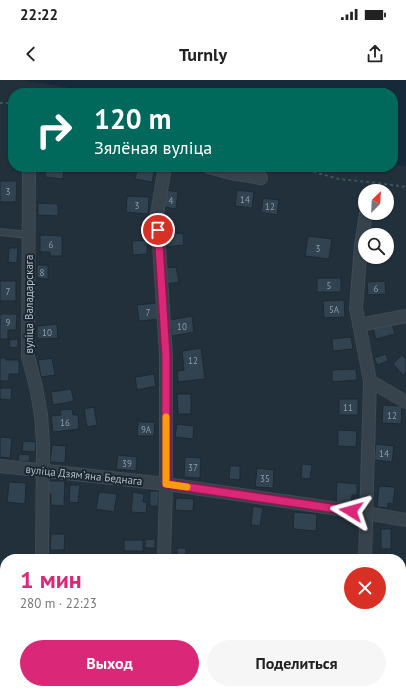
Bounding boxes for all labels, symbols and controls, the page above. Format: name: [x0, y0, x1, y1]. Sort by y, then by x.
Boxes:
text: 22:22: [20, 5, 58, 24]
icon: back: [20, 43, 42, 65]
text: Turnly: [179, 43, 227, 66]
icon: share: [364, 43, 386, 65]
text: 120 m: [94, 100, 171, 137]
icon: right: [28, 104, 80, 156]
text: Зялёная вуліца: [94, 136, 212, 159]
north arrow: [358, 184, 394, 220]
map controls: [358, 184, 394, 264]
house number: 3: [6, 186, 11, 197]
house number: 14: [240, 194, 250, 205]
house number: 4: [169, 195, 174, 206]
house number: 3: [135, 200, 140, 211]
house number: 12: [265, 201, 275, 212]
pin: [141, 213, 175, 247]
icon: arrive: [147, 219, 169, 241]
button: search: [358, 228, 394, 264]
house number: 6: [49, 239, 54, 250]
house number: 3: [316, 243, 321, 254]
street label: вуліца Валадарскага: [22, 255, 36, 353]
house number: 8: [40, 267, 45, 278]
house number: 5: [327, 280, 332, 291]
house number: 6: [374, 283, 379, 294]
house number: 7: [6, 286, 11, 297]
house number: 5А: [329, 304, 340, 315]
house number: 7: [146, 307, 151, 318]
house number: 9: [6, 317, 11, 328]
house number: 10: [177, 321, 187, 332]
house number: 10: [42, 327, 52, 338]
house number: 12: [188, 355, 198, 366]
house number: 11: [343, 402, 353, 413]
house number: 12: [387, 410, 397, 421]
house number: 16: [60, 417, 70, 428]
house number: 9А: [141, 424, 152, 435]
house number: 14: [379, 448, 389, 459]
house number: 39: [122, 458, 132, 469]
street label: вуліца Дзямʼяна Беднага: [25, 462, 143, 488]
house number: 37: [188, 462, 198, 473]
house number: 35: [260, 473, 270, 484]
position arrow: [330, 490, 372, 532]
text: 1 мин: [20, 564, 82, 595]
button: close: [344, 567, 386, 609]
text: 280 m · 22:23: [20, 595, 97, 612]
button: Выход: [20, 640, 199, 686]
button: Поделиться: [207, 640, 386, 686]

